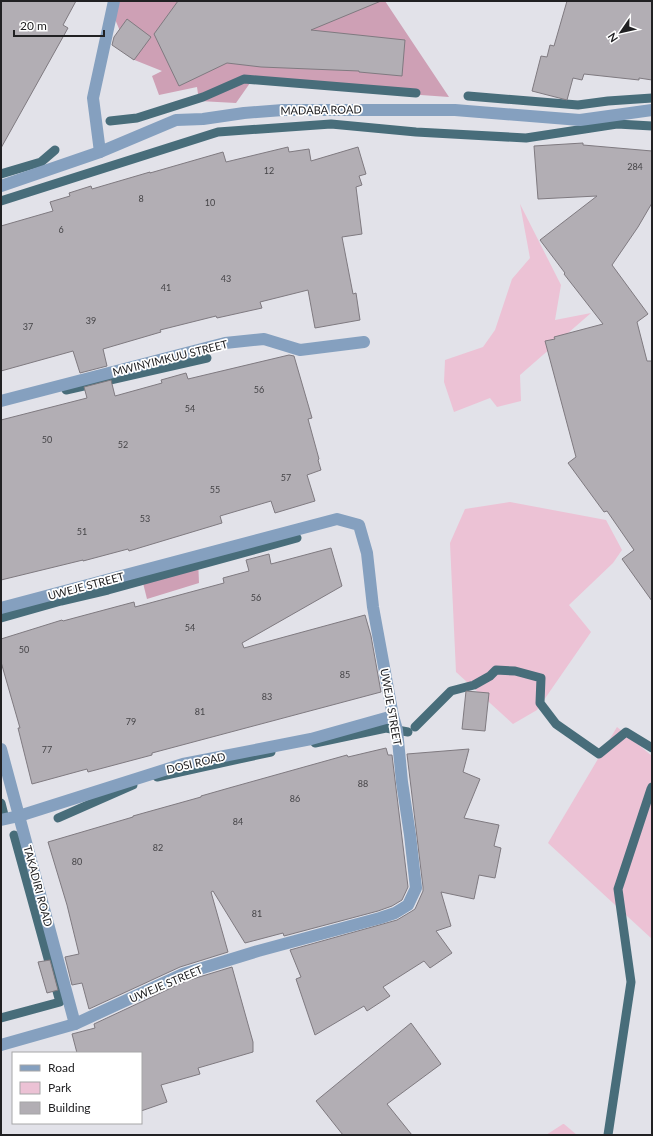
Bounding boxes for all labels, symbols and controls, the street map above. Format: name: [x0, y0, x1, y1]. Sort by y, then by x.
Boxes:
scale bar: [14, 12, 104, 38]
north arrow: [601, 12, 641, 52]
text: 20 m: [20, 18, 47, 33]
text: N: [605, 31, 620, 45]
street label: MADABA ROAD: [280, 102, 362, 117]
house number: 284: [627, 161, 643, 172]
house number: 12: [264, 165, 274, 176]
house number: 8: [138, 193, 144, 204]
house number: 10: [205, 197, 215, 208]
house number: 6: [58, 224, 64, 235]
house number: 43: [221, 273, 231, 284]
house number: 41: [161, 282, 171, 293]
house number: 39: [86, 315, 96, 326]
house number: 37: [23, 321, 33, 332]
street label: MWINYIMKUU STREET: [111, 337, 229, 378]
house number: 56: [254, 384, 264, 395]
house number: 54: [185, 403, 195, 414]
house number: 50: [42, 434, 52, 445]
house number: 52: [118, 439, 128, 450]
house number: 57: [281, 472, 291, 483]
house number: 55: [210, 484, 220, 495]
house number: 53: [140, 513, 150, 524]
house number: 51: [77, 526, 87, 537]
street label: UWEJE STREET: [46, 569, 126, 602]
house number: 56: [251, 592, 261, 603]
house number: 54: [185, 622, 195, 633]
house number: 50: [19, 644, 29, 655]
street label: UWEJE STREET: [378, 667, 405, 747]
house number: 85: [340, 669, 350, 680]
house number: 83: [262, 691, 272, 702]
house number: 81: [195, 706, 205, 717]
house number: 79: [126, 716, 136, 727]
house number: 77: [42, 744, 52, 755]
street label: DOSI ROAD: [165, 749, 227, 776]
house number: 88: [358, 778, 368, 789]
house number: 86: [290, 793, 300, 804]
house number: 84: [233, 816, 243, 827]
house number: 82: [153, 842, 163, 853]
street label: TAKADIRI ROAD: [21, 844, 56, 928]
house number: 80: [72, 856, 82, 867]
house number: 81: [252, 908, 262, 919]
street label: UWEJE STREET: [127, 962, 205, 1005]
legend: [12, 1052, 142, 1124]
text: Road: [48, 1060, 75, 1075]
text: Park: [48, 1080, 72, 1095]
text: Building: [48, 1100, 91, 1115]

